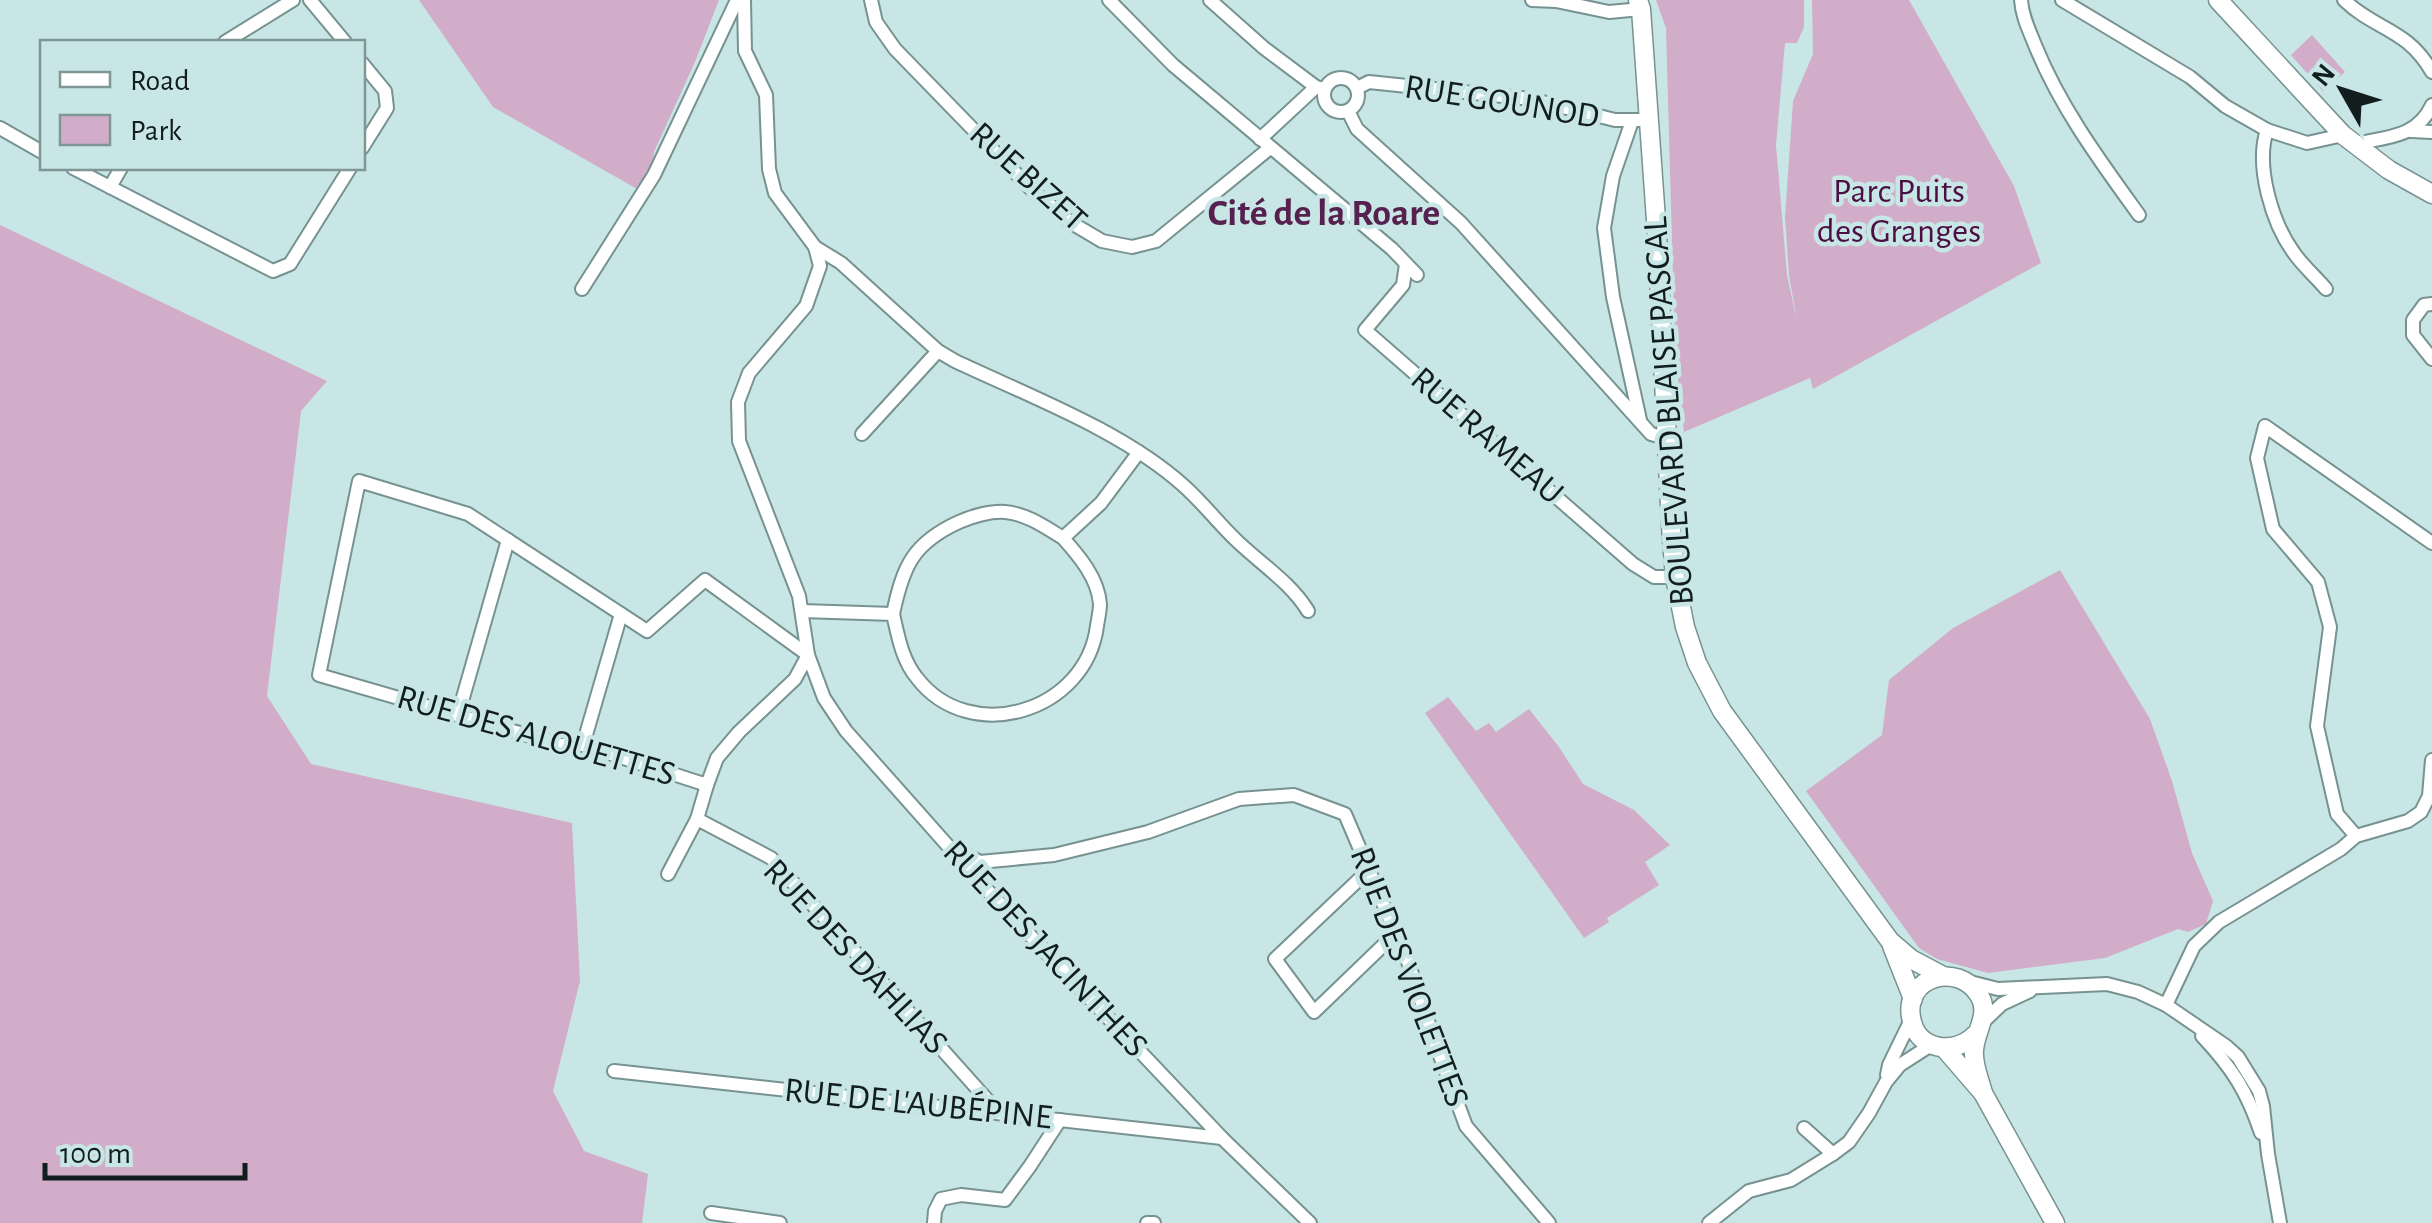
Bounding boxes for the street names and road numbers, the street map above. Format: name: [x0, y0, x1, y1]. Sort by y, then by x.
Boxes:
street label: RUE GOUNOD: [1402, 69, 1602, 135]
street label: RUE BIZET: [963, 116, 1093, 238]
street label: BOULEVARD BLAISE PASCAL: [1638, 215, 1700, 607]
street label: RUE RAMEAU: [1404, 361, 1570, 511]
street label: RUE DES ALOUETTES: [393, 680, 679, 792]
street label: RUE DES JACINTHES: [936, 834, 1154, 1064]
street label: RUE DES VIOLETTES: [1343, 842, 1475, 1112]
street label: RUE DES DAHLIAS: [756, 853, 954, 1061]
street label: RUE DE L'AUBÉPINE: [782, 1071, 1054, 1135]

